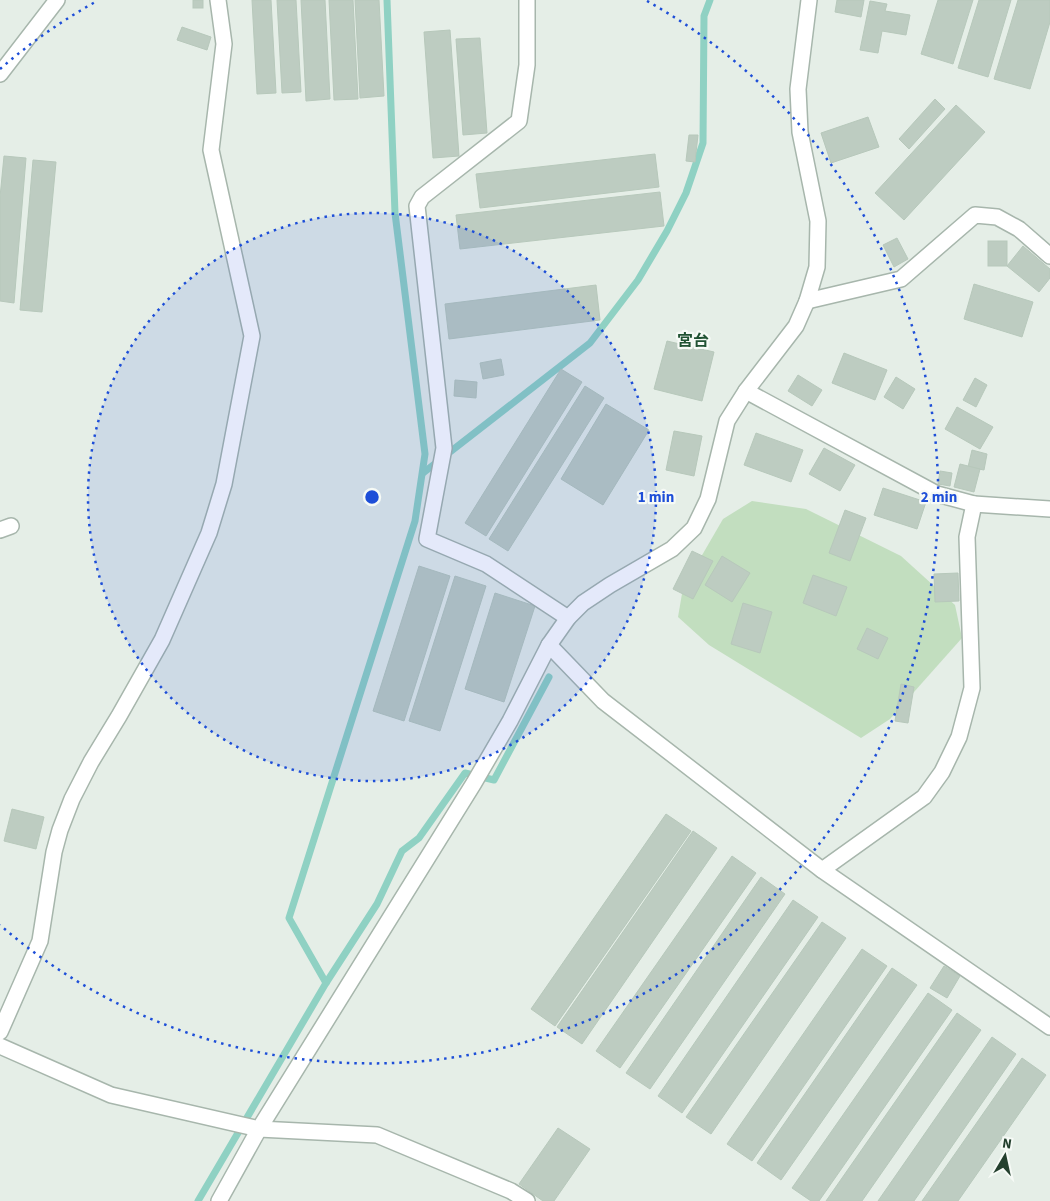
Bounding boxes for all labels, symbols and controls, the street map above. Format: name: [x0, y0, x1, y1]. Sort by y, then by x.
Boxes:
district label: 宮台: [677, 330, 709, 352]
text: 1 min: [638, 487, 674, 508]
text: 2 min: [921, 487, 957, 508]
centre of rings: [363, 488, 381, 506]
north arrow: [980, 1131, 1030, 1181]
text: N: [1001, 1134, 1013, 1155]

